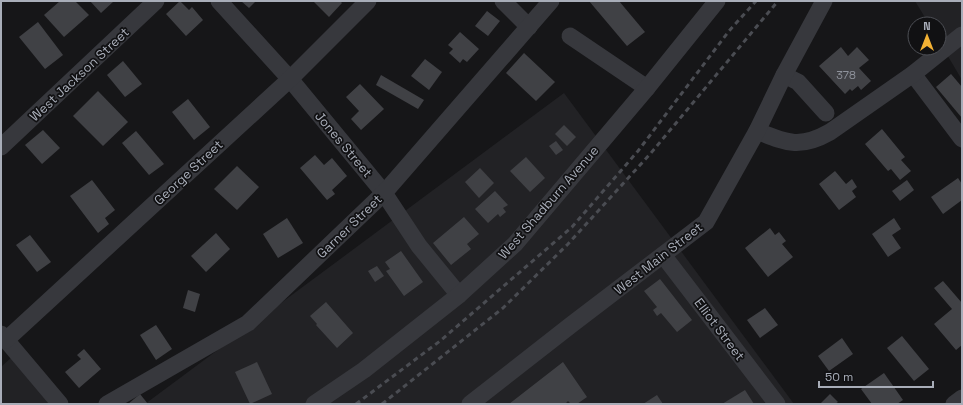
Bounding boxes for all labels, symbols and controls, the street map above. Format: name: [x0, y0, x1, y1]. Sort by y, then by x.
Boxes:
north arrow: [907, 16, 947, 56]
text: N: [923, 19, 931, 33]
street label: West Jackson Street: [26, 24, 133, 125]
house number: 378: [836, 68, 856, 82]
street label: Jones Street: [311, 108, 376, 181]
street label: George Street: [150, 136, 226, 209]
street label: West Shadburn Avenue: [494, 142, 602, 263]
street label: Garner Street: [313, 191, 386, 262]
street label: West Main Street: [611, 218, 706, 298]
street label: Elliot Street: [691, 295, 749, 364]
scale bar: [819, 363, 933, 389]
text: 50 m: [825, 369, 853, 385]

